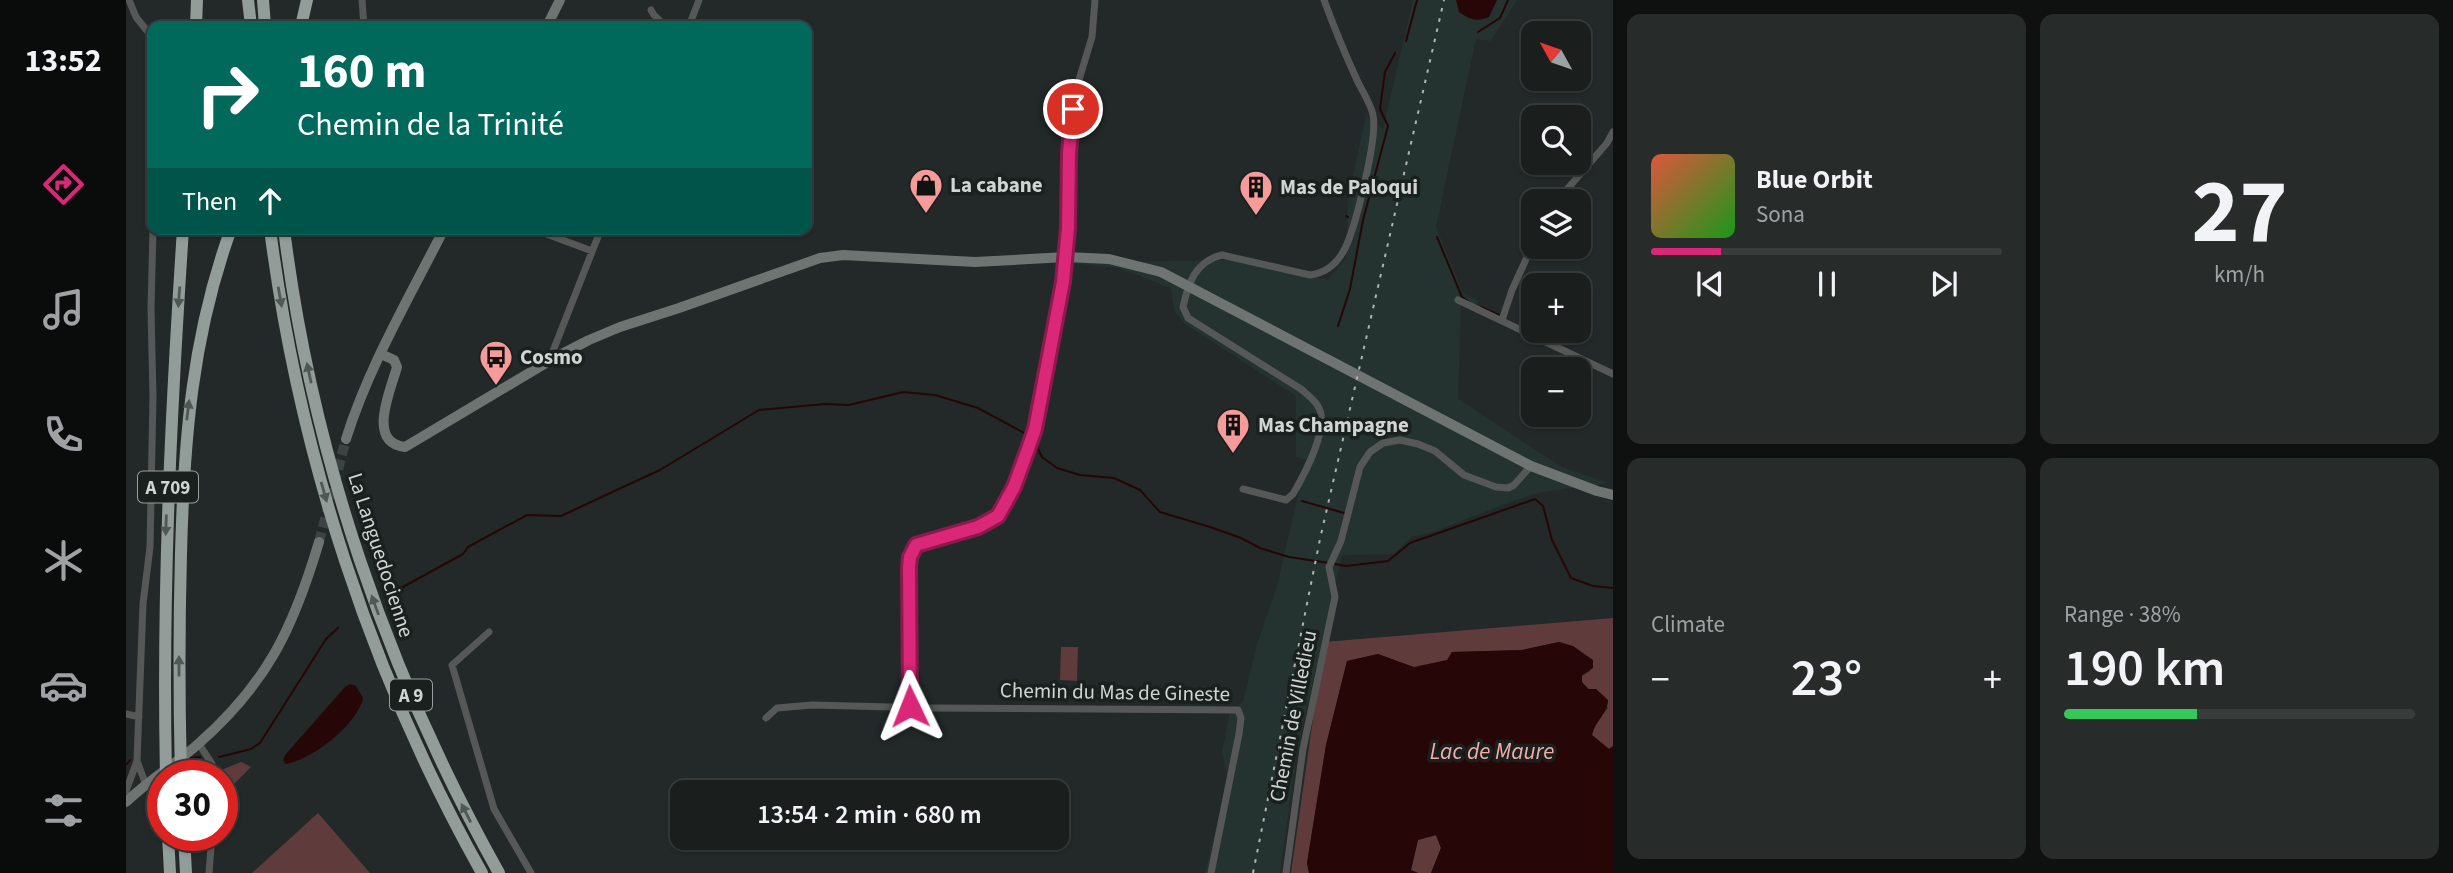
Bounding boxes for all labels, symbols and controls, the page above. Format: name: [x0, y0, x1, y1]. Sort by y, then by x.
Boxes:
north arrow: [1521, 21, 1591, 91]
map controls: [1521, 21, 1591, 427]
text: 160 m: [297, 37, 426, 107]
text: 13:52: [24, 38, 102, 84]
icon: right: [182, 49, 273, 140]
pin: [1043, 79, 1103, 139]
icon: arrive: [1054, 90, 1092, 128]
text: Chemin de la Trinité: [297, 102, 564, 148]
button: search: [1521, 105, 1591, 175]
text: 27: [2191, 148, 2288, 277]
icon: directions: [39, 160, 88, 209]
text: Blue Orbit: [1756, 161, 1873, 198]
shop icon: La cabane: [907, 166, 945, 215]
building icon: Mas de Paloqui: [1237, 168, 1275, 217]
place label: La cabane: [950, 170, 1043, 200]
place label: Mas de Paloqui: [1280, 172, 1418, 202]
icon: ahead: [251, 182, 289, 220]
text: Then: [182, 183, 237, 220]
button: layers: [1521, 189, 1591, 259]
text: Sona: [1756, 198, 1805, 231]
text: km/h: [2214, 258, 2265, 291]
icon: previous: [1691, 265, 1729, 303]
icon: pause: [1808, 265, 1846, 303]
icon: next: [1925, 265, 1963, 303]
button: +: [1521, 273, 1591, 343]
icon: music: [39, 285, 88, 334]
one-way arrow: [275, 286, 286, 308]
one-way arrow: [173, 287, 184, 309]
bus stop icon: Cosmo: [477, 338, 515, 387]
place label: Cosmo: [520, 342, 583, 372]
button: −: [1521, 357, 1591, 427]
one-way arrow: [304, 362, 315, 384]
one-way arrow: [183, 399, 194, 421]
building icon: Mas Champagne: [1214, 406, 1252, 455]
icon: phone: [39, 410, 88, 459]
place label: Mas Champagne: [1258, 410, 1409, 440]
street label: La Languedocienne: [340, 469, 422, 641]
road number: A 709: [138, 472, 198, 502]
one-way arrow: [320, 482, 330, 503]
one-way arrow: [161, 514, 172, 536]
icon: climate: [39, 536, 88, 585]
one-way arrow: [370, 594, 381, 615]
text: Range · 38%: [2064, 598, 2181, 631]
text: Climate: [1651, 608, 1725, 641]
street label: Chemin de Villedieu: [1262, 628, 1324, 804]
text: 190 km: [2064, 632, 2225, 706]
text: 23°: [1791, 642, 1862, 716]
text: −: [1651, 653, 1670, 707]
text: +: [1983, 653, 2002, 707]
one-way arrow: [173, 655, 185, 677]
icon: car: [39, 661, 88, 710]
position arrow: [873, 669, 947, 743]
street label: Chemin du Mas de Gineste: [1000, 675, 1230, 709]
road number: A 9: [390, 680, 432, 710]
water label: Lac de Maure: [1430, 735, 1554, 768]
speed limit sign: 30: [147, 760, 238, 851]
icon: filters: [39, 786, 88, 835]
text: 13:54 · 2 min · 680 m: [757, 796, 982, 833]
one-way arrow: [461, 803, 472, 823]

